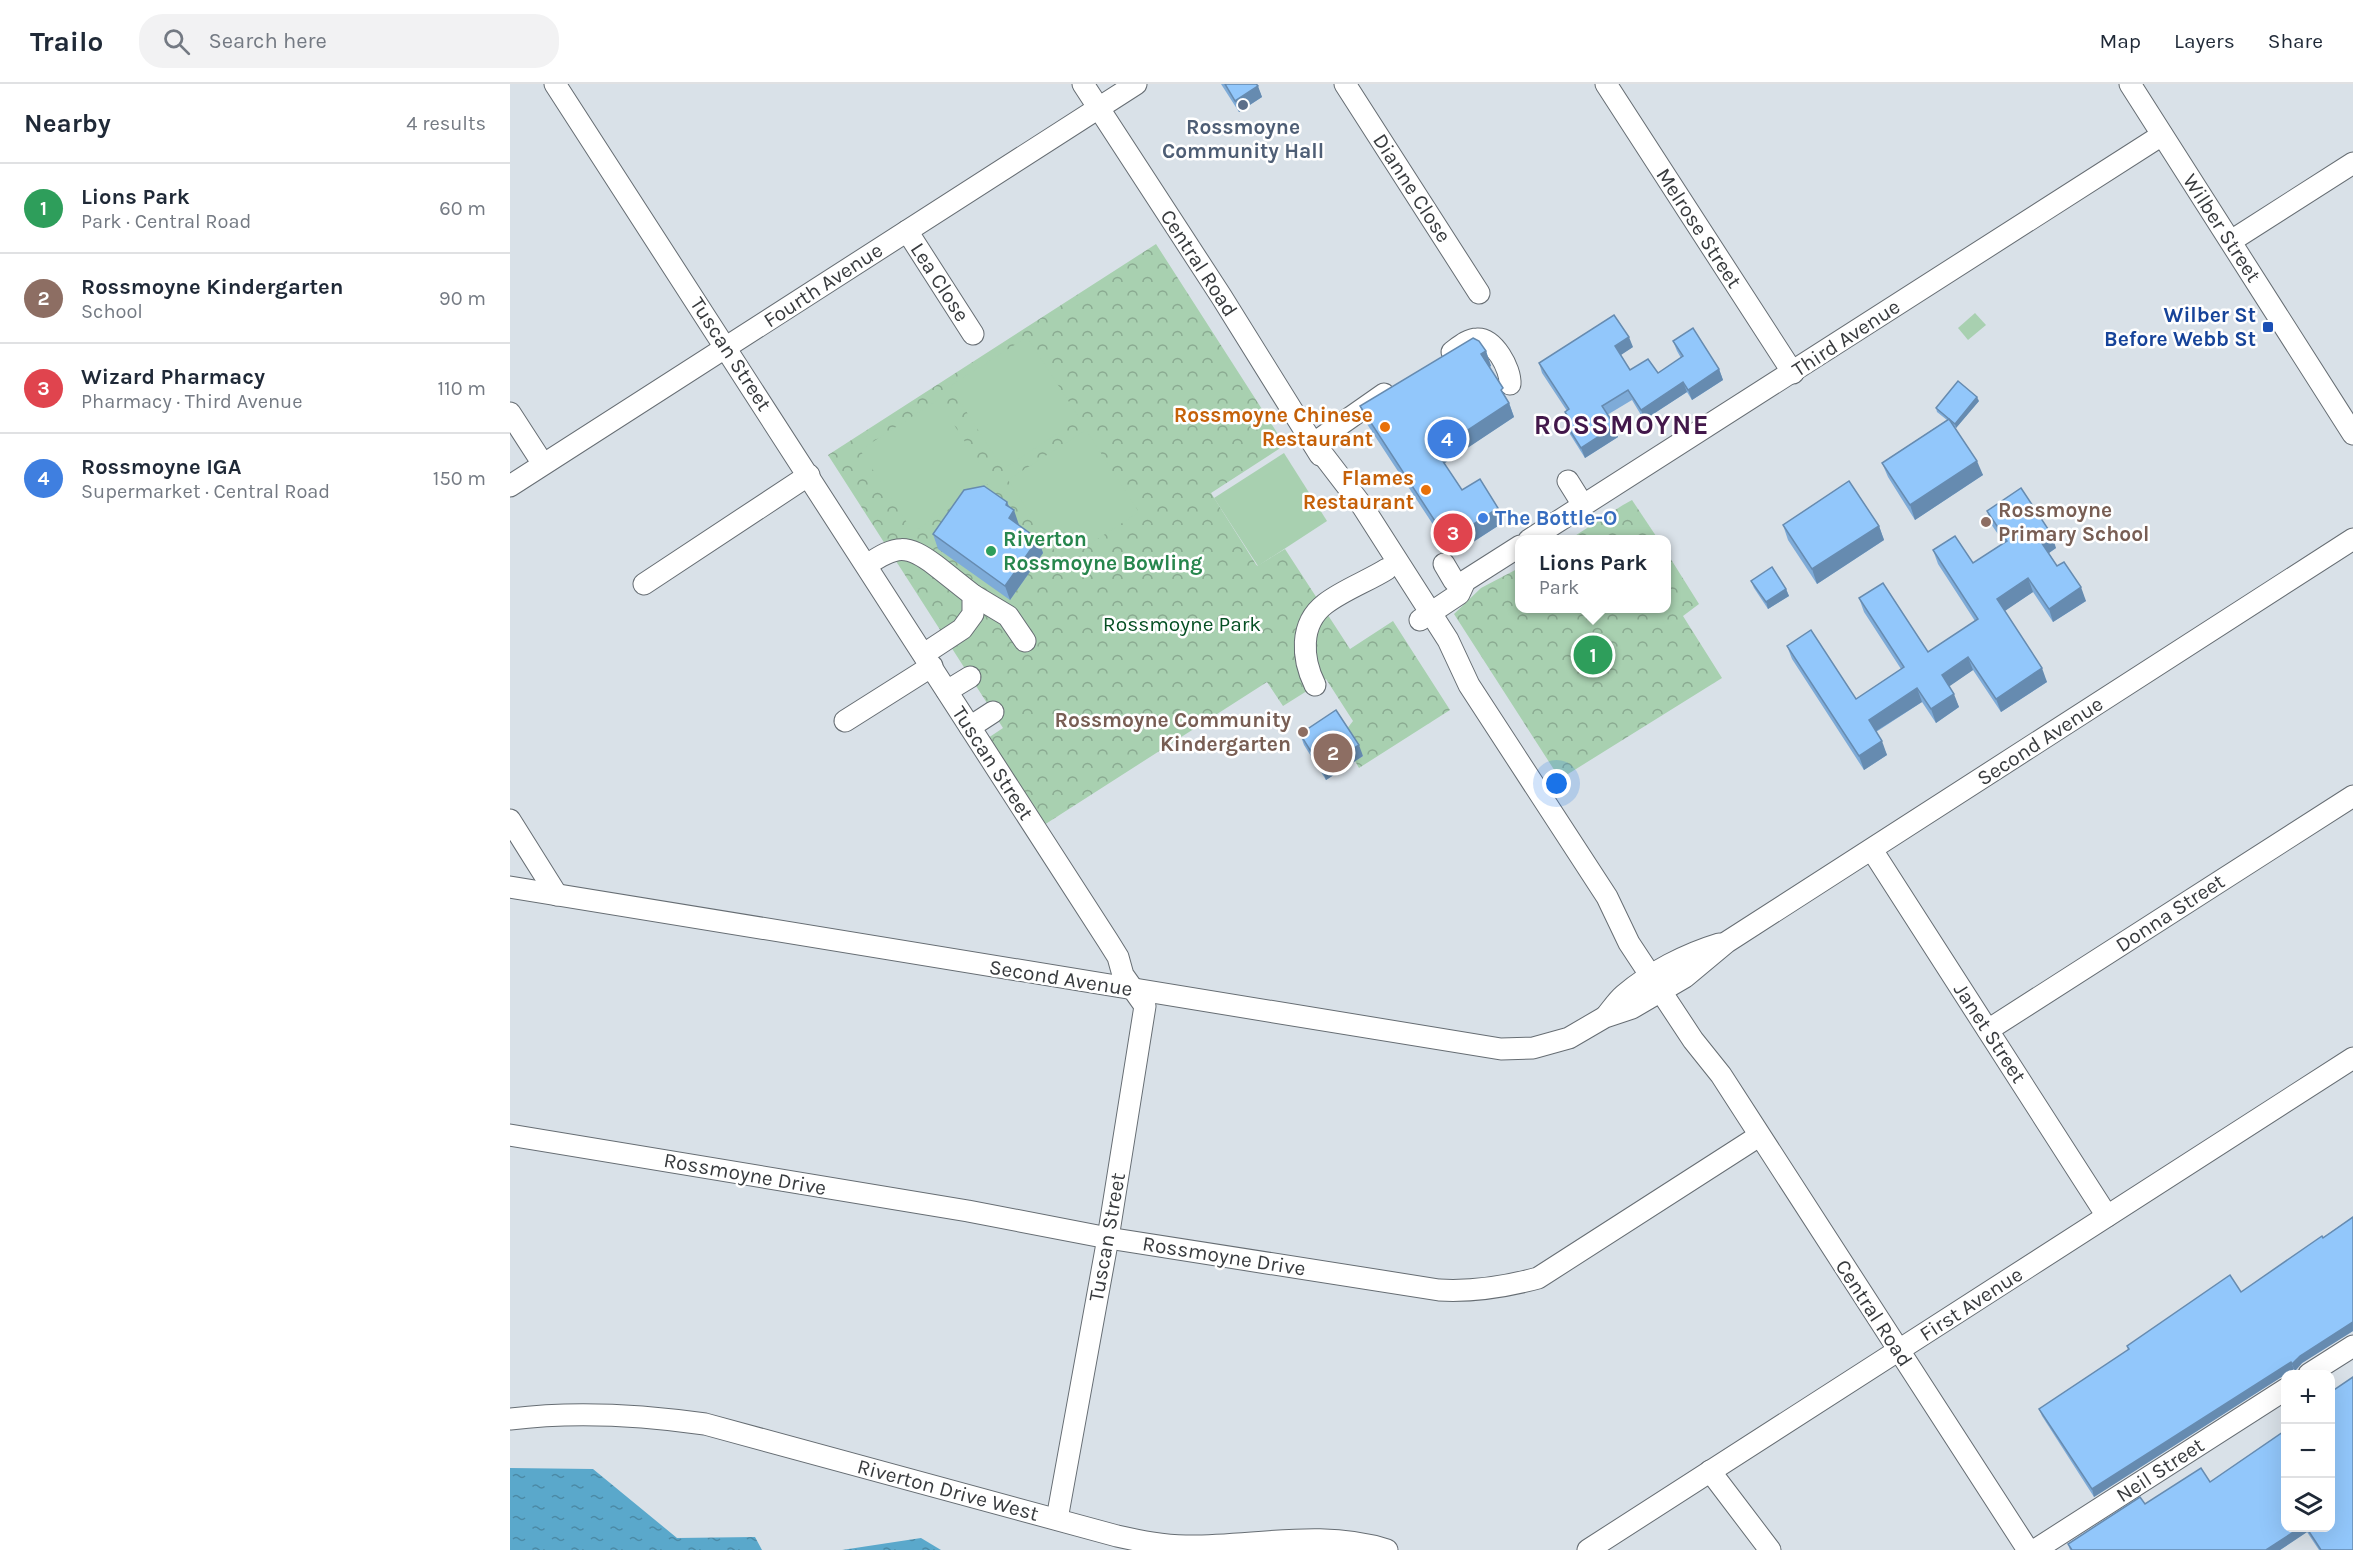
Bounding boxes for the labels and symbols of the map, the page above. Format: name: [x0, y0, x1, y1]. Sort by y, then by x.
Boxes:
marker: Rossmoyne Community Hall: [1236, 98, 1250, 112]
place label: Rossmoyne Community Hall: [1162, 115, 1324, 163]
street label: Dianne Close: [1368, 129, 1456, 247]
street label: Melrose Street: [1651, 164, 1747, 292]
street label: Wilber Street: [2178, 169, 2266, 287]
street label: Central Road: [1156, 205, 1242, 321]
street label: Fourth Avenue: [759, 238, 887, 332]
street label: Lea Close: [906, 238, 974, 326]
street label: Tuscan Street: [685, 293, 777, 415]
street label: Third Avenue: [1788, 294, 1904, 382]
place label: Wilber St Before Webb St: [2104, 303, 2256, 351]
marker: Wilber St Before Webb St: [2261, 320, 2275, 334]
place label: Rossmoyne Chinese Restaurant: [1174, 403, 1373, 451]
district label: ROSSMOYNE: [1534, 409, 1710, 441]
pin: 4: [1428, 416, 1466, 462]
marker: Rossmoyne Chinese Restaurant: [1378, 420, 1392, 434]
place label: Flames Restaurant: [1303, 466, 1414, 514]
marker: Flames Restaurant: [1419, 483, 1433, 497]
place label: Rossmoyne Primary School: [1998, 498, 2149, 546]
place label: The Bottle-O: [1495, 506, 1617, 530]
pin: 3: [1434, 510, 1472, 556]
marker: The Bottle-O: [1476, 511, 1490, 525]
marker: Rossmoyne Primary School: [1979, 515, 1993, 529]
place label: Riverton Rossmoyne Bowling: [1003, 527, 1202, 575]
marker: Riverton Rossmoyne Bowling: [984, 544, 998, 558]
park label: Rossmoyne Park: [1103, 612, 1261, 636]
pin: 1: [1574, 632, 1612, 678]
street label: Second Avenue: [1973, 691, 2107, 791]
street label: Tuscan Street: [947, 702, 1039, 824]
place label: Rossmoyne Community Kindergarten: [1054, 708, 1291, 756]
marker: Rossmoyne Community Kindergarten: [1296, 725, 1310, 739]
pin: 2: [1314, 730, 1352, 776]
your location: [1542, 769, 1571, 798]
street label: Donna Street: [2111, 869, 2229, 957]
street label: Second Avenue: [988, 955, 1134, 1001]
street label: Janet Street: [1949, 979, 2031, 1087]
street label: Rossmoyne Drive: [662, 1148, 828, 1200]
street label: Tuscan Street: [1084, 1171, 1130, 1303]
street label: Rossmoyne Drive: [1141, 1231, 1307, 1281]
street label: Central Road: [1831, 1255, 1917, 1371]
street label: First Avenue: [1915, 1262, 2027, 1346]
street label: Neil Street: [2112, 1433, 2209, 1507]
street label: Riverton Drive West: [855, 1454, 1041, 1526]

